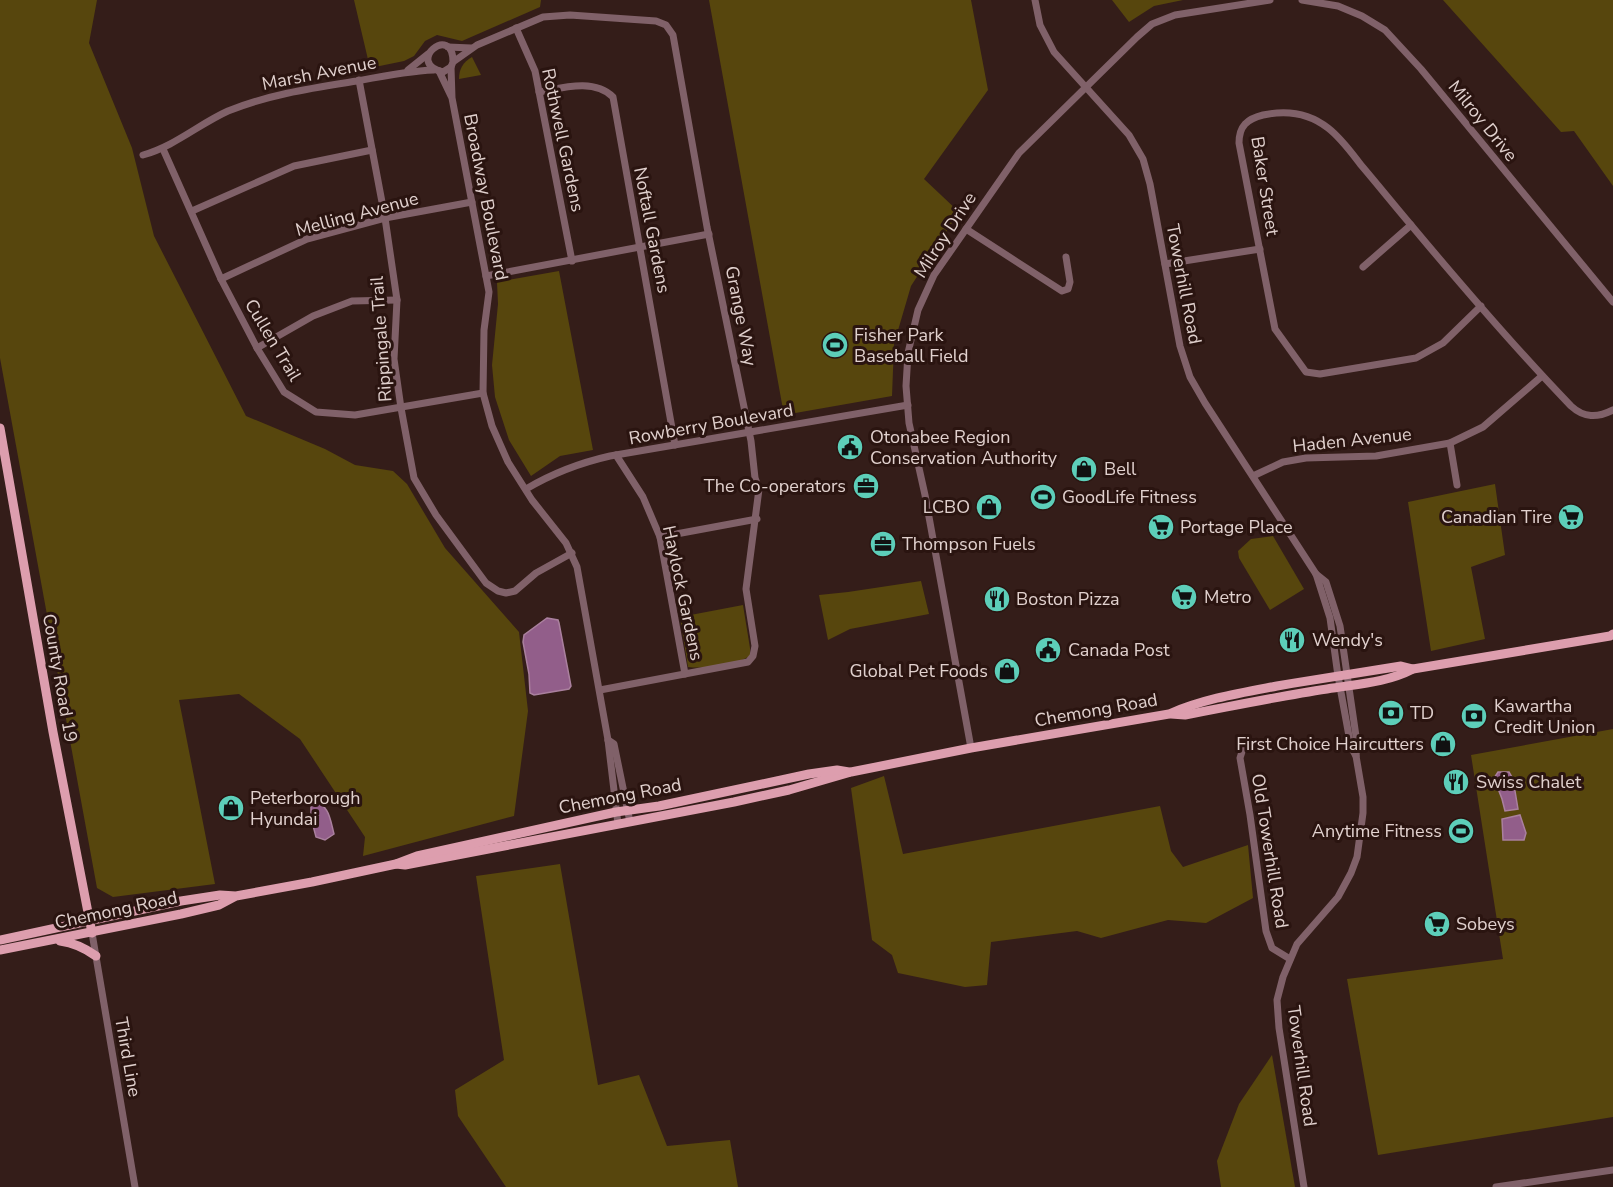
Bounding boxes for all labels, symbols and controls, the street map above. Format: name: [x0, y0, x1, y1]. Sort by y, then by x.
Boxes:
street label: Marsh Avenue: [260, 50, 378, 96]
street label: Rothwell Gardens: [536, 66, 590, 214]
street label: Milroy Drive: [1443, 75, 1523, 167]
street label: Broadway Boulevard: [458, 112, 514, 282]
street label: Baker Street: [1245, 135, 1285, 238]
street label: Noftall Gardens: [628, 165, 676, 295]
street label: Melling Avenue: [293, 186, 421, 242]
street label: Milroy Drive: [908, 188, 982, 282]
street label: Towerhill Road: [1161, 222, 1207, 346]
street label: Grange Way: [720, 264, 763, 369]
street label: Rippingale Trail: [365, 275, 397, 403]
street label: Cullen Trail: [239, 294, 307, 386]
place label: Fisher Park Baseball Field: [854, 323, 969, 368]
sports icon: Fisher Park Baseball Field: [820, 330, 850, 360]
street label: Rowberry Boulevard: [627, 398, 795, 450]
street label: Haden Avenue: [1291, 422, 1413, 458]
place label: Otonabee Region Conservation Authority: [870, 425, 1058, 470]
public building icon: Otonabee Region Conservation Authority: [835, 432, 865, 462]
shop icon: Bell: [1069, 454, 1099, 484]
place label: Bell: [1104, 457, 1137, 481]
office icon: The Co-operators: [851, 471, 881, 501]
place label: The Co-operators: [704, 474, 846, 498]
sports icon: GoodLife Fitness: [1028, 482, 1058, 512]
place label: GoodLife Fitness: [1062, 485, 1197, 509]
shop icon: LCBO: [974, 492, 1004, 522]
place label: LCBO: [923, 495, 970, 519]
supermarket icon: Canadian Tire: [1556, 502, 1586, 532]
place label: Canadian Tire: [1441, 505, 1552, 529]
supermarket icon: Portage Place: [1146, 512, 1176, 542]
place label: Portage Place: [1180, 515, 1293, 539]
street label: Haylock Gardens: [657, 523, 709, 663]
office icon: Thompson Fuels: [868, 529, 898, 559]
place label: Thompson Fuels: [902, 532, 1036, 556]
supermarket icon: Metro: [1169, 582, 1199, 612]
restaurant icon: Boston Pizza: [982, 584, 1012, 614]
place label: Metro: [1204, 585, 1252, 609]
place label: Boston Pizza: [1016, 587, 1120, 611]
street label: County Road 19: [37, 612, 83, 744]
restaurant icon: Wendy's: [1277, 625, 1307, 655]
place label: Wendy's: [1312, 628, 1383, 652]
public building icon: Canada Post: [1033, 635, 1063, 665]
place label: Canada Post: [1068, 638, 1170, 662]
shop icon: Global Pet Foods: [992, 656, 1022, 686]
place label: Global Pet Foods: [850, 659, 988, 683]
street label: Chemong Road: [1033, 687, 1159, 733]
place label: Kawartha Credit Union: [1494, 694, 1595, 739]
bank icon: TD: [1376, 698, 1406, 728]
place label: TD: [1410, 701, 1434, 725]
bank icon: Kawartha Credit Union: [1459, 701, 1489, 731]
shop icon: First Choice Haircutters: [1428, 729, 1458, 759]
place label: First Choice Haircutters: [1236, 732, 1424, 756]
restaurant icon: Swiss Chalet: [1441, 767, 1471, 797]
place label: Swiss Chalet: [1476, 770, 1582, 794]
street label: Chemong Road: [557, 772, 683, 820]
street label: Old Towerhill Road: [1246, 772, 1294, 930]
place label: Peterborough Hyundai: [250, 786, 361, 831]
shop icon: Peterborough Hyundai: [216, 793, 246, 823]
sports icon: Anytime Fitness: [1446, 816, 1476, 846]
place label: Anytime Fitness: [1312, 819, 1442, 843]
street label: Chemong Road: [53, 885, 179, 935]
supermarket icon: Sobeys: [1422, 909, 1452, 939]
place label: Sobeys: [1456, 912, 1515, 936]
street label: Towerhill Road: [1282, 1004, 1322, 1128]
street label: Third Line: [109, 1015, 147, 1099]

